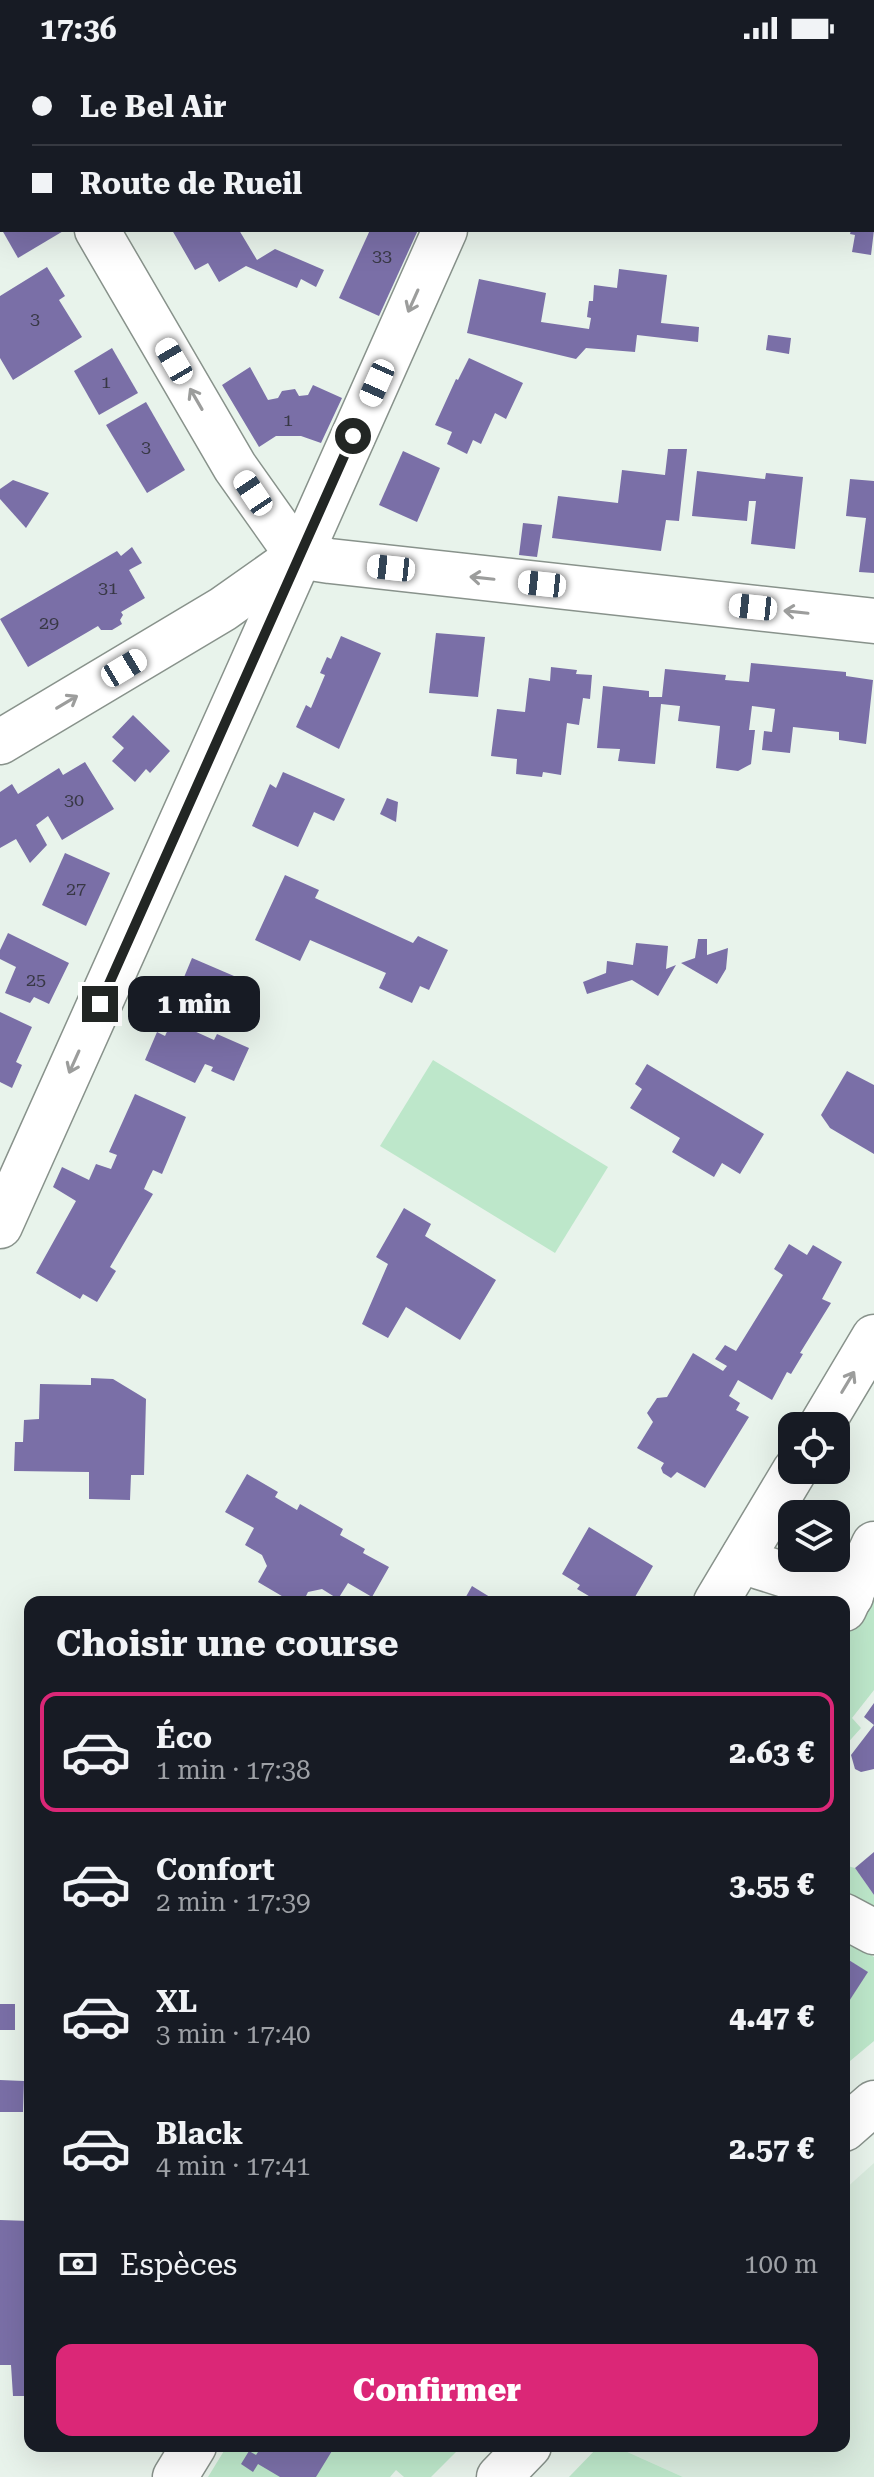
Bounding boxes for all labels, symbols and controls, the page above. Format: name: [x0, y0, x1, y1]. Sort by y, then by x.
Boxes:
text: 17:36: [40, 11, 117, 46]
text: Le Bel Air: [80, 89, 227, 124]
text: Route de Rueil: [80, 166, 302, 201]
house number: 33: [372, 245, 392, 266]
one-way arrow: [405, 288, 420, 313]
house number: 3: [30, 308, 40, 329]
car: [152, 334, 196, 388]
car: [356, 356, 398, 410]
house number: 1: [101, 371, 111, 392]
one-way arrow: [188, 388, 204, 411]
house number: 1: [283, 409, 293, 430]
route start: [335, 418, 371, 454]
house number: 3: [141, 436, 151, 457]
car: [230, 466, 276, 520]
car: [366, 554, 416, 582]
car: [517, 570, 567, 598]
one-way arrow: [469, 571, 496, 586]
house number: 31: [98, 577, 118, 598]
car: [728, 593, 778, 621]
one-way arrow: [784, 605, 810, 620]
house number: 29: [39, 612, 59, 633]
car: [97, 645, 151, 691]
one-way arrow: [55, 694, 78, 710]
house number: 30: [64, 789, 84, 810]
house number: 27: [66, 878, 86, 899]
house number: 25: [26, 969, 46, 990]
callout: 1 min: [128, 976, 260, 1032]
route end: [82, 986, 118, 1022]
text: 1 min: [157, 989, 231, 1019]
one-way arrow: [66, 1050, 81, 1074]
one-way arrow: [840, 1370, 856, 1393]
map controls: [778, 1412, 850, 1572]
button: locate: [778, 1412, 850, 1484]
button: layers: [778, 1500, 850, 1572]
text: Choisir une course: [56, 1623, 399, 1665]
icon: car: [60, 1716, 132, 1788]
text: Éco: [156, 1720, 212, 1755]
text: 2.63 €: [729, 1735, 814, 1770]
text: 1 min · 17:38: [156, 1755, 311, 1785]
icon: car: [60, 1848, 132, 1920]
text: Confort: [156, 1852, 275, 1887]
text: 3.55 €: [729, 1867, 814, 1902]
text: 2 min · 17:39: [156, 1887, 311, 1917]
icon: car: [60, 1980, 132, 2052]
text: XL: [156, 1984, 197, 2019]
text: 4.47 €: [729, 1999, 814, 2034]
text: 3 min · 17:40: [156, 2019, 311, 2049]
icon: car: [60, 2112, 132, 2184]
text: Black: [156, 2116, 243, 2151]
text: 2.57 €: [729, 2131, 814, 2166]
text: 4 min · 17:41: [156, 2151, 311, 2181]
icon: cash: [56, 2242, 100, 2286]
text: Espèces: [120, 2247, 237, 2282]
text: 100 m: [744, 2249, 818, 2279]
button: Confirmer: [56, 2344, 818, 2436]

